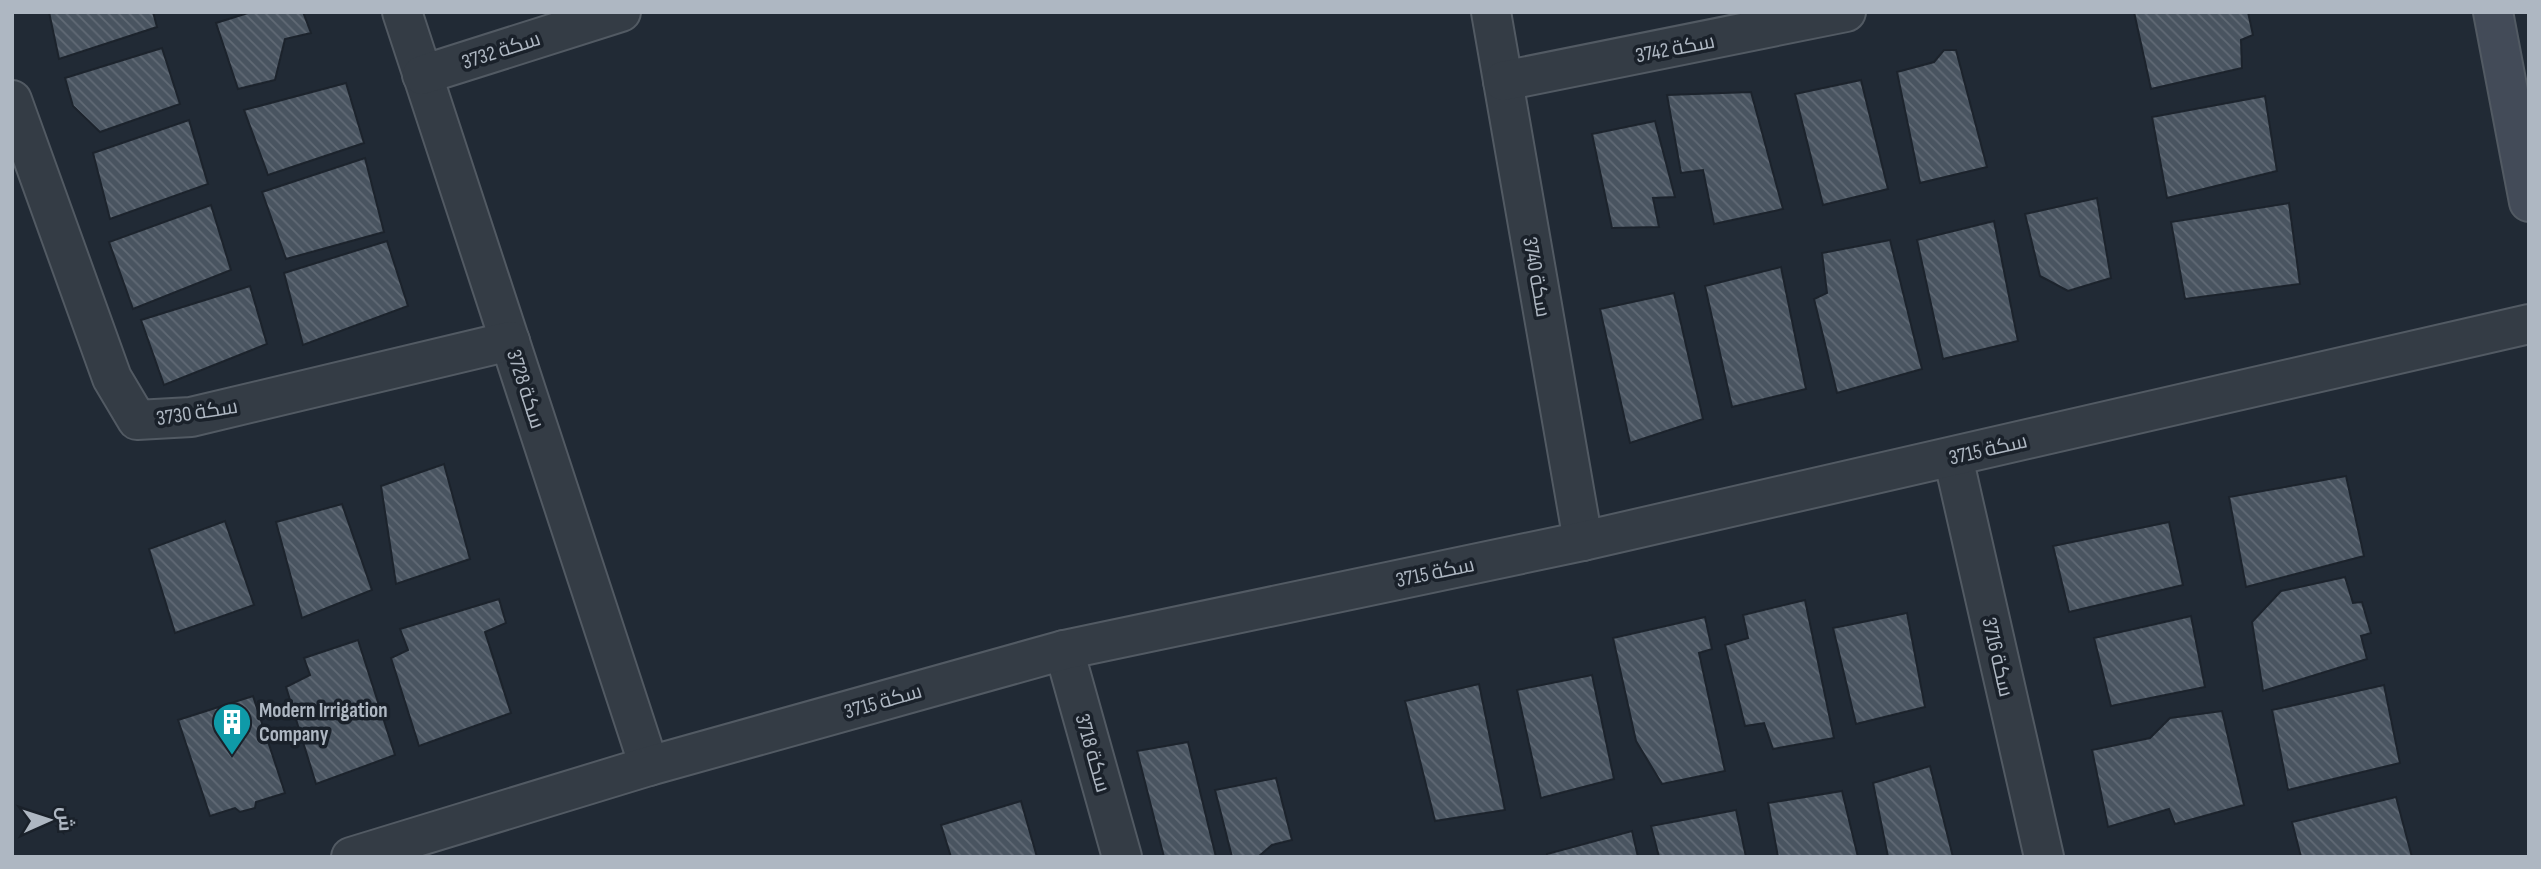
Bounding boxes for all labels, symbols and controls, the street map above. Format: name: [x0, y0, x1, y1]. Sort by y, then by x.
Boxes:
street label: سكة 3732: [459, 26, 544, 75]
street label: سكة 3742: [1633, 29, 1717, 68]
street label: سكة 3740: [1517, 235, 1556, 319]
street label: سكة 3728: [501, 346, 550, 432]
street label: سكة 3730: [155, 394, 240, 431]
street label: سكة 3715: [1946, 428, 2030, 471]
street label: سكة 3715: [1394, 552, 1477, 593]
street label: سكة 3716: [1976, 615, 2019, 699]
street label: سكة 3715: [841, 678, 925, 724]
place label: Modern Irrigation Company: [259, 698, 387, 747]
building icon: Modern Irrigation Company: [211, 701, 253, 756]
street label: سكة 3718: [1069, 711, 1116, 795]
north arrow: [14, 785, 84, 855]
text: ش: [52, 806, 77, 832]

